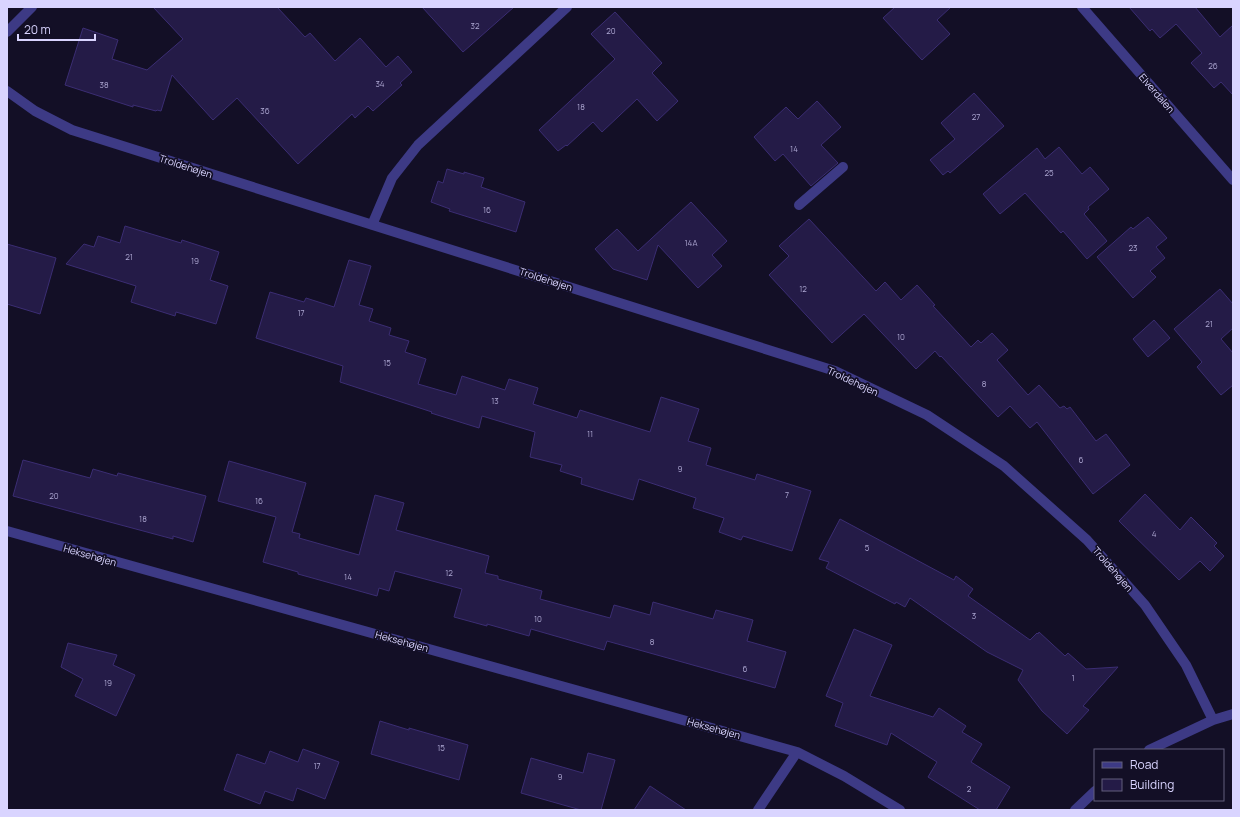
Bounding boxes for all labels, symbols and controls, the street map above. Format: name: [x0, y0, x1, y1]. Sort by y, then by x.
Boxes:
scale bar: [18, 16, 95, 42]
house number: 32: [471, 20, 480, 31]
text: 20 m: [24, 21, 51, 38]
house number: 20: [606, 25, 616, 36]
house number: 26: [1208, 60, 1218, 71]
street label: Elverdalen: [1136, 70, 1178, 116]
house number: 34: [375, 78, 385, 89]
house number: 38: [99, 79, 109, 90]
house number: 18: [577, 101, 585, 112]
house number: 36: [260, 105, 270, 116]
house number: 27: [972, 111, 980, 122]
house number: 14: [790, 143, 798, 154]
street label: Troldehøjen: [158, 151, 214, 181]
house number: 25: [1044, 167, 1054, 178]
house number: 16: [483, 204, 491, 215]
house number: 14A: [685, 237, 697, 248]
house number: 23: [1129, 242, 1137, 253]
house number: 21: [125, 251, 133, 262]
house number: 19: [191, 255, 199, 266]
street label: Troldehøjen: [518, 264, 574, 294]
house number: 12: [799, 283, 807, 294]
house number: 17: [297, 307, 305, 318]
house number: 21: [1205, 318, 1213, 329]
house number: 10: [897, 331, 905, 342]
house number: 15: [383, 357, 391, 368]
street label: Troldehøjen: [825, 363, 881, 399]
house number: 8: [982, 378, 987, 389]
house number: 13: [491, 395, 499, 406]
house number: 11: [587, 428, 593, 439]
house number: 6: [1079, 454, 1084, 465]
house number: 9: [678, 463, 683, 474]
house number: 7: [785, 489, 789, 500]
house number: 20: [49, 490, 59, 501]
house number: 16: [255, 495, 263, 506]
house number: 18: [139, 513, 147, 524]
house number: 4: [1152, 528, 1157, 539]
street label: Heksehøjen: [62, 541, 118, 569]
house number: 5: [865, 542, 870, 553]
street label: Troldehøjen: [1090, 544, 1136, 594]
house number: 12: [445, 567, 453, 578]
house number: 14: [344, 571, 352, 582]
house number: 3: [972, 610, 976, 621]
house number: 10: [534, 613, 542, 624]
street label: Heksehøjen: [374, 627, 430, 655]
house number: 8: [650, 636, 655, 647]
house number: 6: [743, 663, 748, 674]
house number: 1: [1071, 672, 1075, 683]
house number: 19: [104, 677, 112, 688]
street label: Heksehøjen: [686, 714, 742, 742]
house number: 15: [437, 742, 445, 753]
legend: [1094, 749, 1224, 801]
text: Road: [1130, 756, 1158, 773]
house number: 17: [313, 760, 321, 771]
house number: 9: [558, 771, 563, 782]
text: Building: [1130, 776, 1174, 793]
house number: 2: [967, 783, 972, 794]

